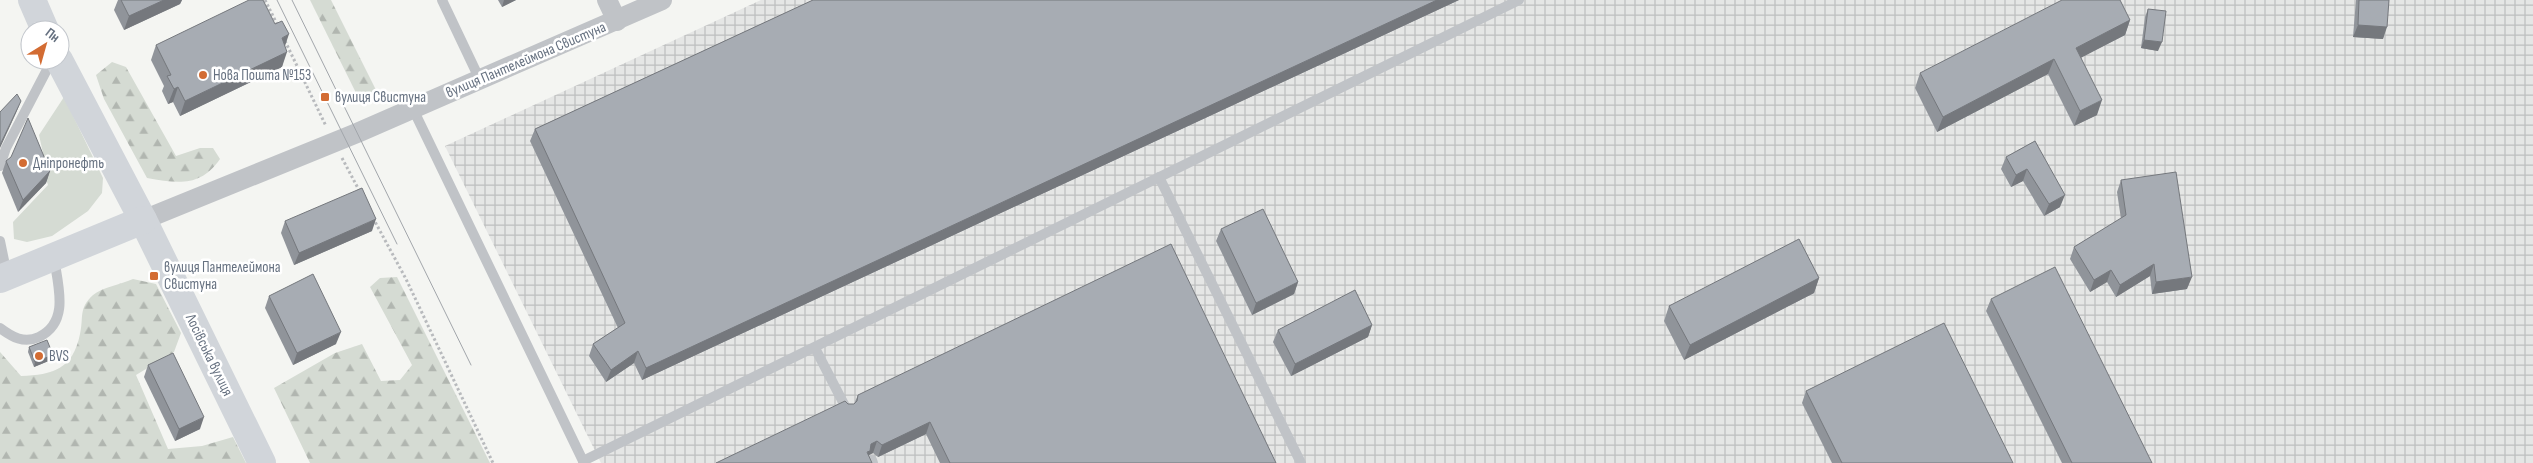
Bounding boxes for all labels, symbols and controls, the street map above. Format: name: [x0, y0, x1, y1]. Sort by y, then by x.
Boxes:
street label: вулиця Пантелеймона Свистуна: [443, 18, 609, 102]
north arrow: [20, 20, 70, 70]
text: Пн: [42, 24, 63, 46]
place label: Нова Пошта №153: [213, 66, 311, 85]
marker: Нова Пошта №153: [197, 69, 209, 81]
place label: вулиця Свистуна: [335, 88, 426, 107]
marker: вулиця Свистуна: [319, 91, 331, 103]
place label: Дніпронефть: [33, 154, 104, 173]
marker: Дніпронефть: [17, 157, 29, 169]
place label: вулиця Пантелеймона Свистуна: [164, 258, 281, 294]
marker: вулиця Пантелеймона Свистуна: [148, 270, 160, 282]
street label: Лосівська вулиця: [180, 310, 237, 399]
place label: BVS: [49, 347, 69, 366]
marker: BVS: [33, 350, 45, 362]

